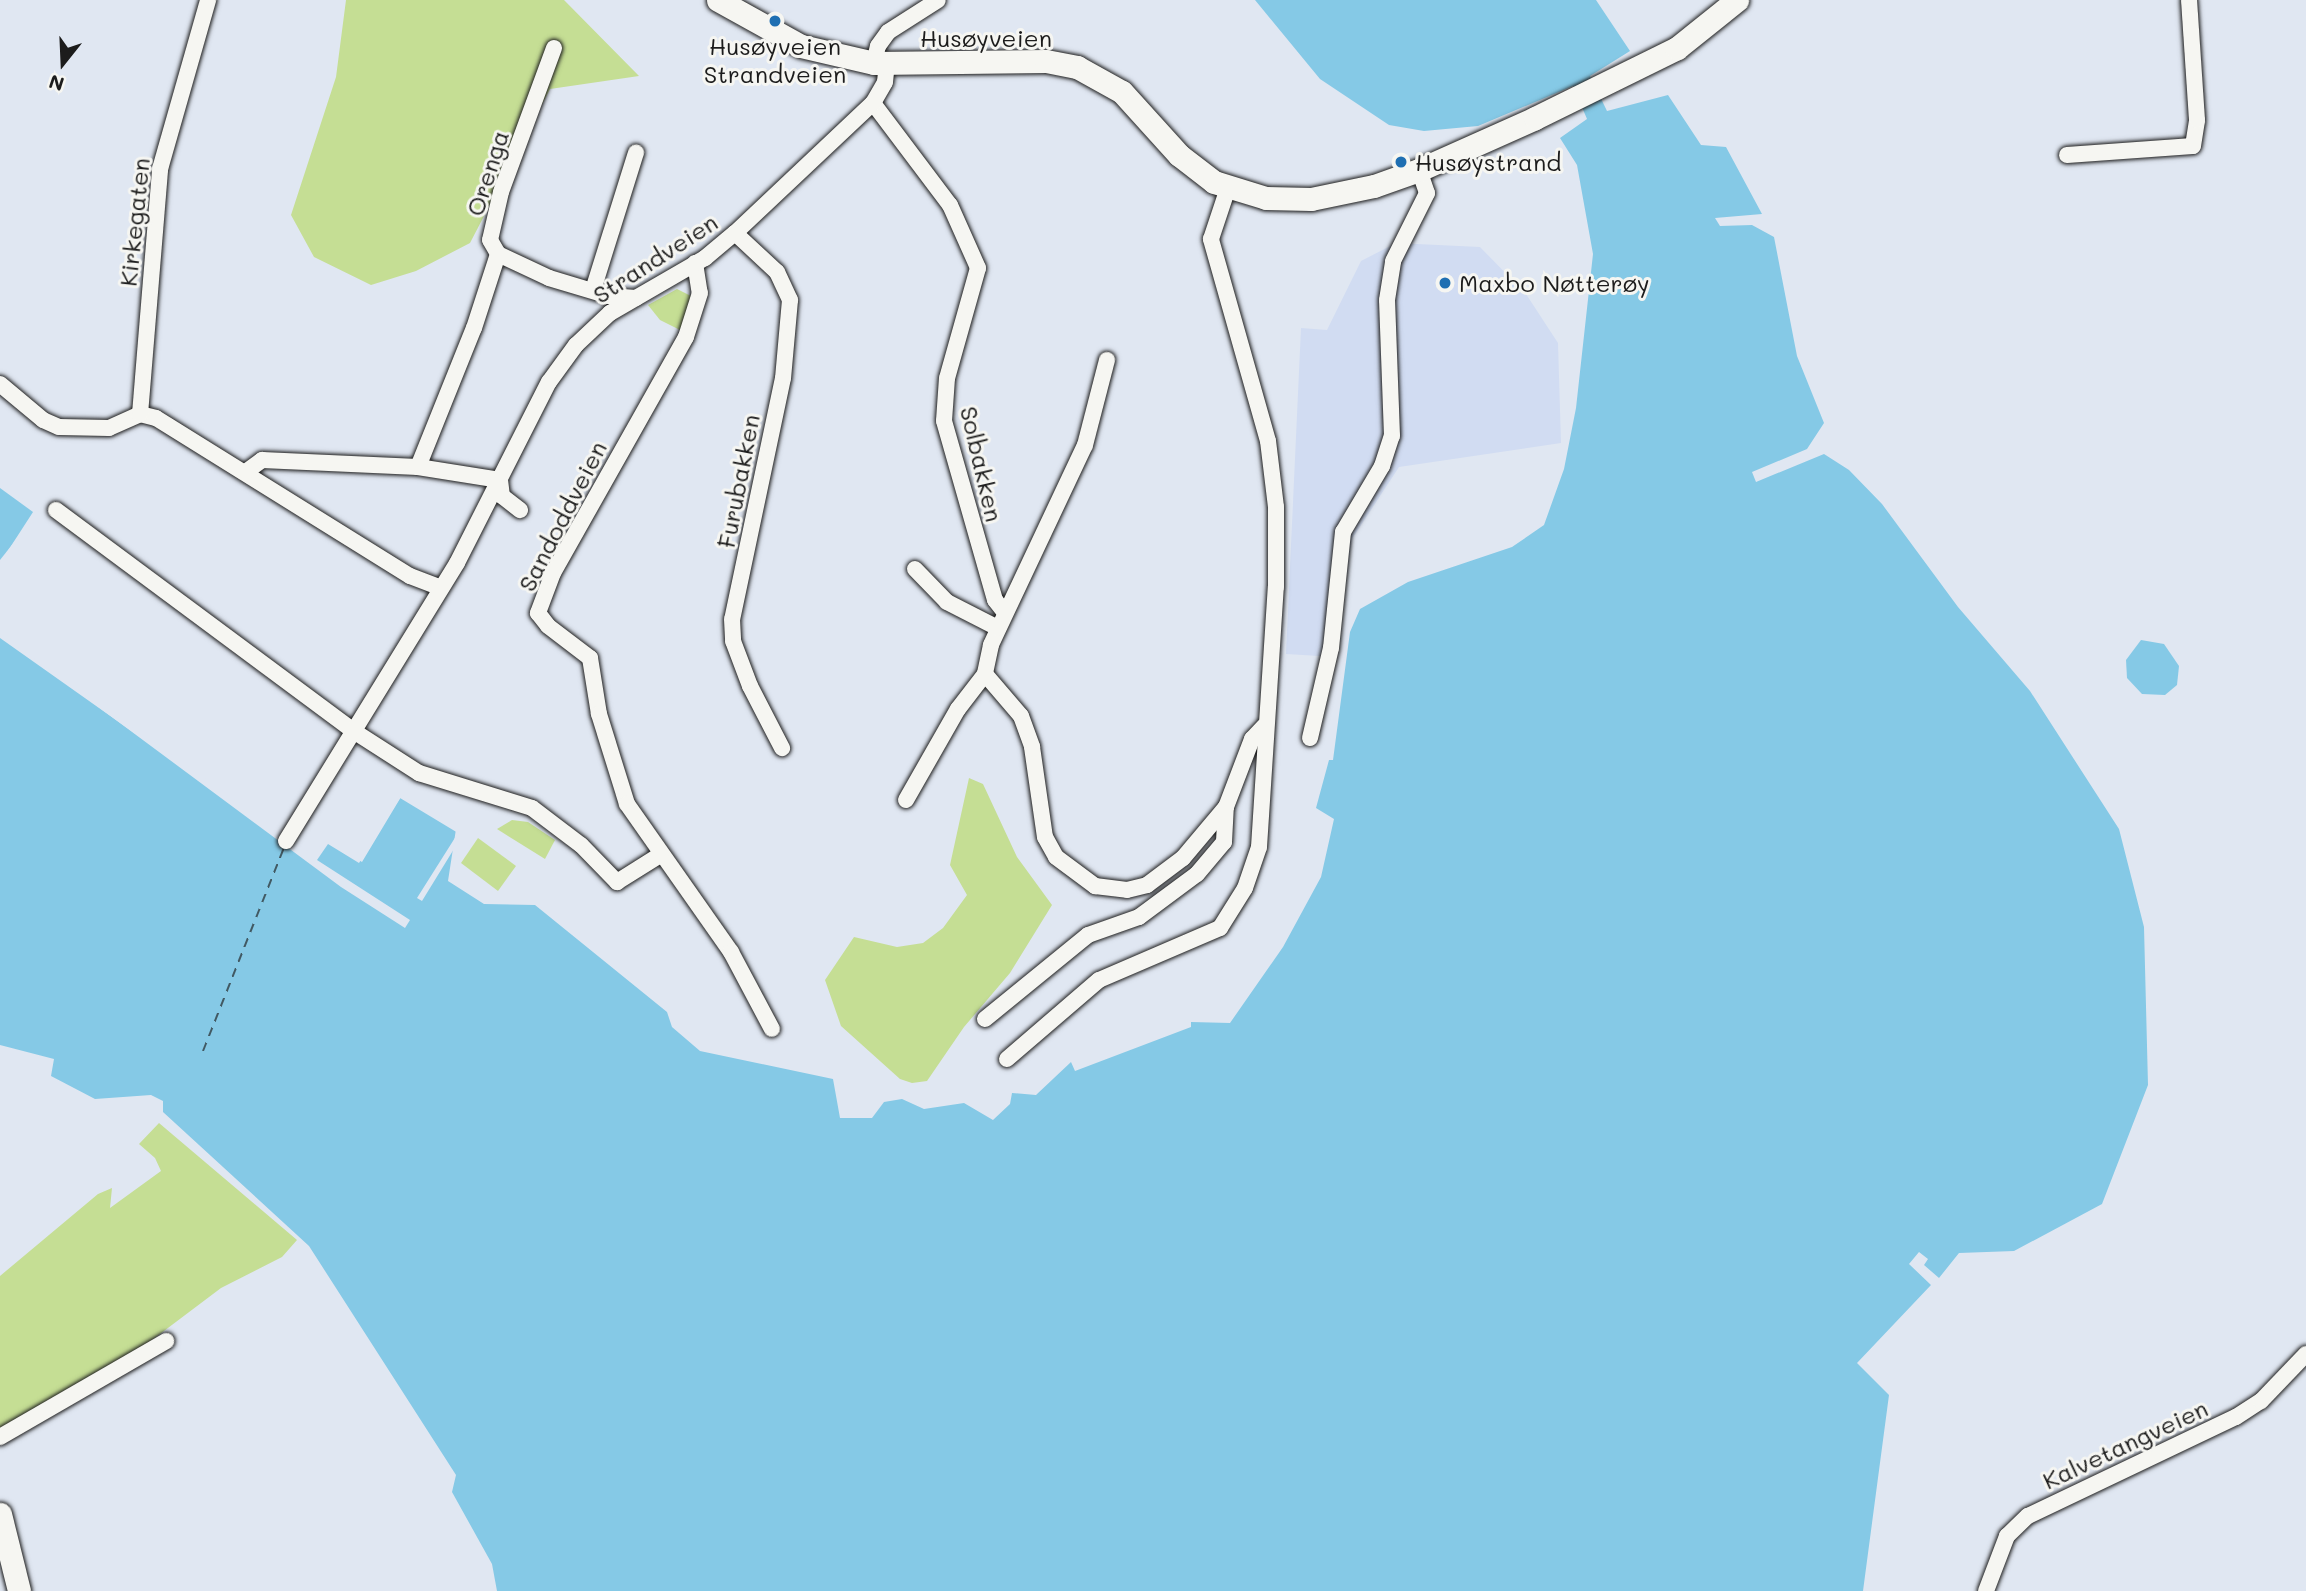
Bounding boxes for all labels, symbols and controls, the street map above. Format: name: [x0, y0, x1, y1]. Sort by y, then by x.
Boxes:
marker: Husøyveien Strandveien: [767, 13, 783, 29]
street label: Husøyveien: [920, 24, 1052, 52]
north arrow: [28, 28, 98, 98]
place label: Husøyveien Strandveien: [704, 32, 846, 88]
text: N: [46, 69, 67, 98]
street label: Orenga: [460, 127, 514, 219]
place label: Husøystrand: [1415, 148, 1562, 176]
marker: Husøystrand: [1393, 154, 1409, 170]
street label: Kirkegaten: [113, 156, 155, 288]
street label: Strandveien: [587, 207, 723, 309]
place label: Maxbo Nøtterøy: [1459, 269, 1650, 297]
marker: Maxbo Nøtterøy: [1437, 275, 1453, 291]
street label: Solbakken: [955, 403, 1009, 525]
street label: Furubakken: [711, 412, 765, 550]
street label: Sandoddveien: [512, 436, 612, 596]
street label: Kalvetangveien: [2038, 1393, 2212, 1495]

